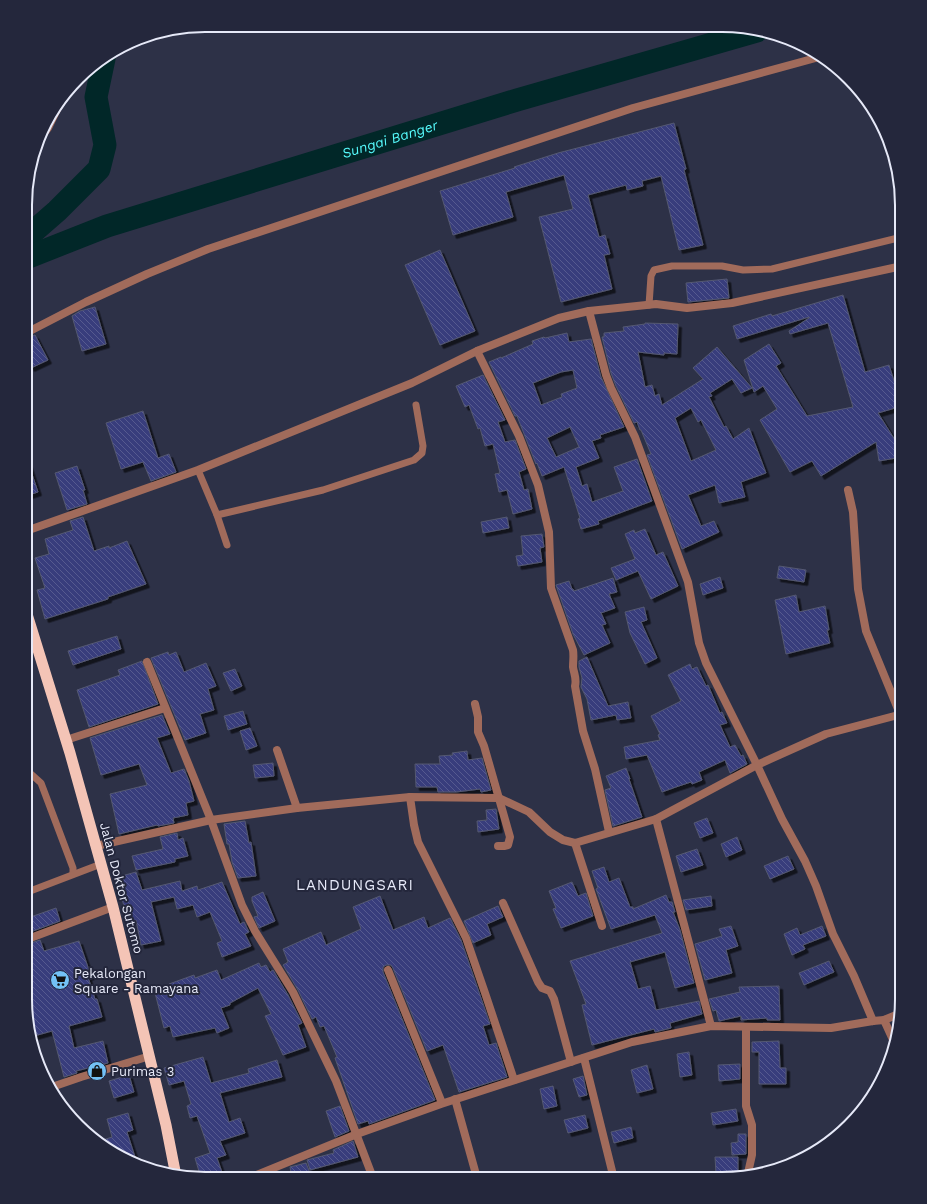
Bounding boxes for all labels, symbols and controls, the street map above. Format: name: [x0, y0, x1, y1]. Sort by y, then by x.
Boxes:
water label: Sungai Banger: [340, 117, 440, 161]
street label: Jalan Doktor Sutomo: [97, 821, 146, 956]
district label: LANDUNGSARI: [296, 876, 414, 894]
place label: Pekalongan Square - Ramayana: [74, 966, 199, 996]
supermarket icon: Pekalongan Square - Ramayana: [49, 969, 71, 991]
shop icon: Purimas 3: [86, 1060, 108, 1082]
place label: Purimas 3: [111, 1064, 174, 1079]

